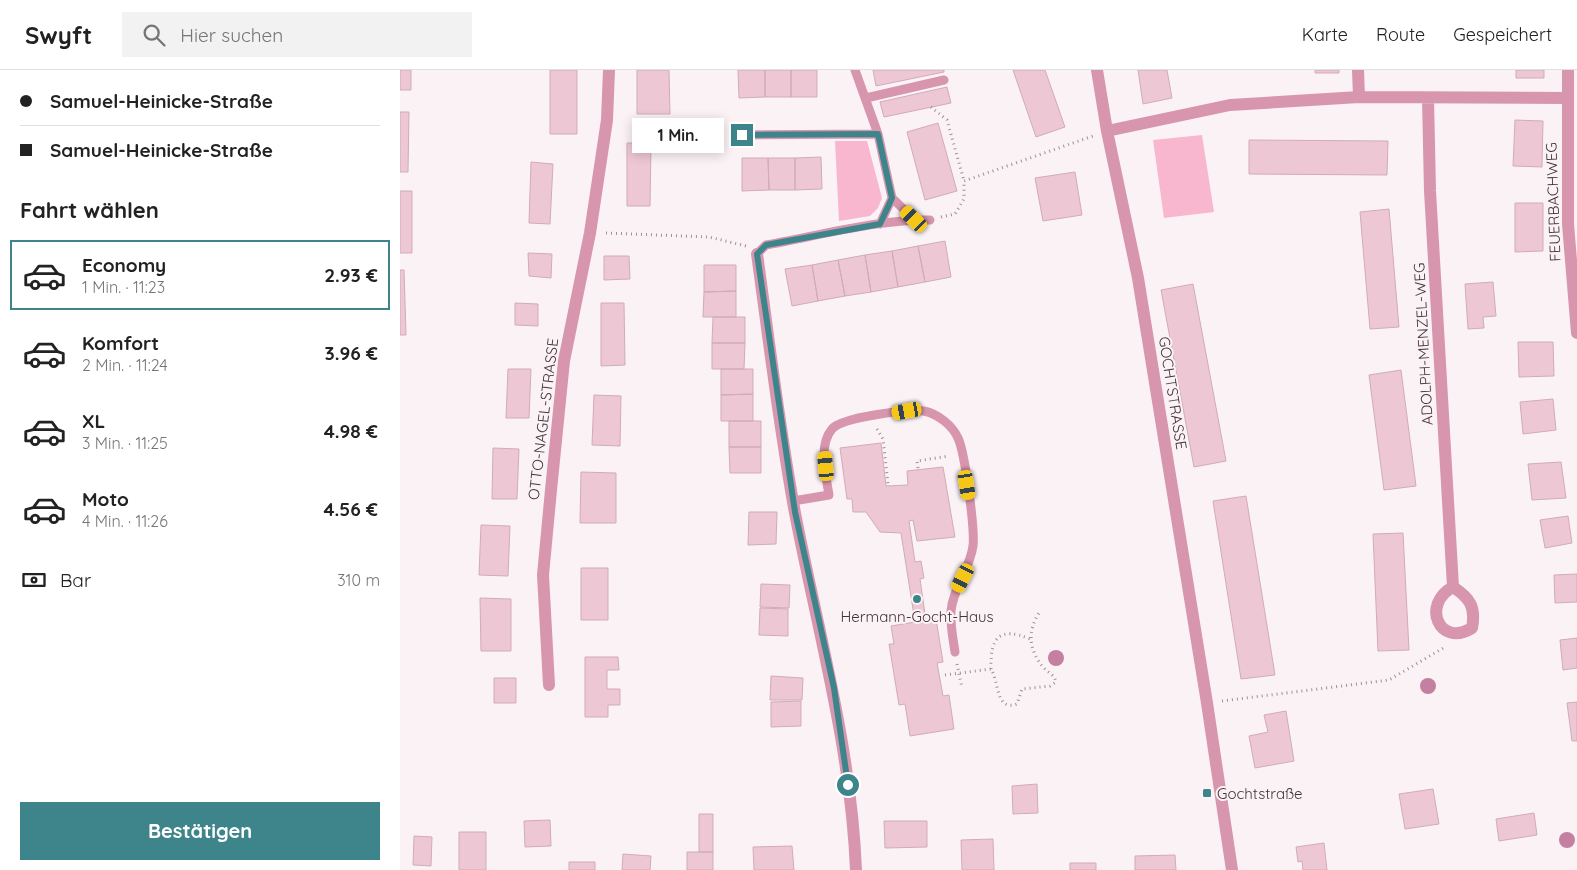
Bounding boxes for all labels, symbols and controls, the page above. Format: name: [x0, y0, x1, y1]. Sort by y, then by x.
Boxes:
search box: [122, 12, 472, 57]
text: Swyft: [25, 20, 92, 50]
icon: search: [140, 21, 168, 49]
text: Hier suchen: [180, 23, 283, 47]
text: Karte: [1302, 23, 1348, 46]
text: Route: [1376, 23, 1425, 46]
text: Gespeichert: [1453, 23, 1552, 46]
text: Samuel-Heinicke-Straße: [50, 89, 273, 113]
callout: 1 Min.: [632, 118, 724, 152]
route end: [731, 124, 753, 146]
text: 1 Min.: [657, 125, 699, 145]
text: Samuel-Heinicke-Straße: [50, 138, 273, 162]
street label: FEUERBACHWEG: [1541, 142, 1565, 262]
text: Fahrt wählen: [20, 196, 159, 224]
car: [898, 203, 930, 235]
icon: car: [22, 253, 67, 298]
text: Economy: [82, 253, 166, 277]
street label: ADOLPH-MENZEL-WEG: [1409, 262, 1437, 426]
text: 2.93 €: [324, 263, 378, 287]
text: 1 Min. · 11:23: [82, 277, 165, 297]
icon: car: [22, 331, 67, 376]
text: Komfort: [82, 331, 159, 355]
street label: GOCHTSTRASSE: [1155, 335, 1191, 451]
street label: OTTO-NAGEL-STRASSE: [524, 337, 562, 501]
text: 3.96 €: [325, 341, 378, 365]
text: 2 Min. · 11:24: [82, 355, 168, 375]
car: [890, 401, 923, 421]
icon: car: [22, 409, 67, 454]
text: XL: [82, 409, 105, 433]
text: 4.98 €: [324, 419, 378, 443]
text: 3 Min. · 11:25: [82, 433, 168, 453]
car: [817, 450, 834, 482]
car: [957, 469, 976, 501]
icon: car: [22, 487, 67, 532]
text: Moto: [82, 487, 129, 511]
text: 4.56 €: [323, 497, 378, 521]
text: 4 Min. · 11:26: [82, 511, 168, 531]
car: [949, 561, 976, 595]
icon: cash: [20, 566, 48, 594]
text: Bar: [60, 568, 91, 592]
text: 310 m: [337, 570, 380, 590]
marker: Hermann-Gocht-Haus: [911, 593, 923, 605]
place label: Hermann-Gocht-Haus: [840, 607, 994, 626]
route start: [837, 774, 859, 796]
place label: Gochtstraße: [1217, 784, 1303, 803]
marker: Gochtstraße: [1201, 787, 1213, 799]
button: Bestätigen: [20, 802, 380, 860]

